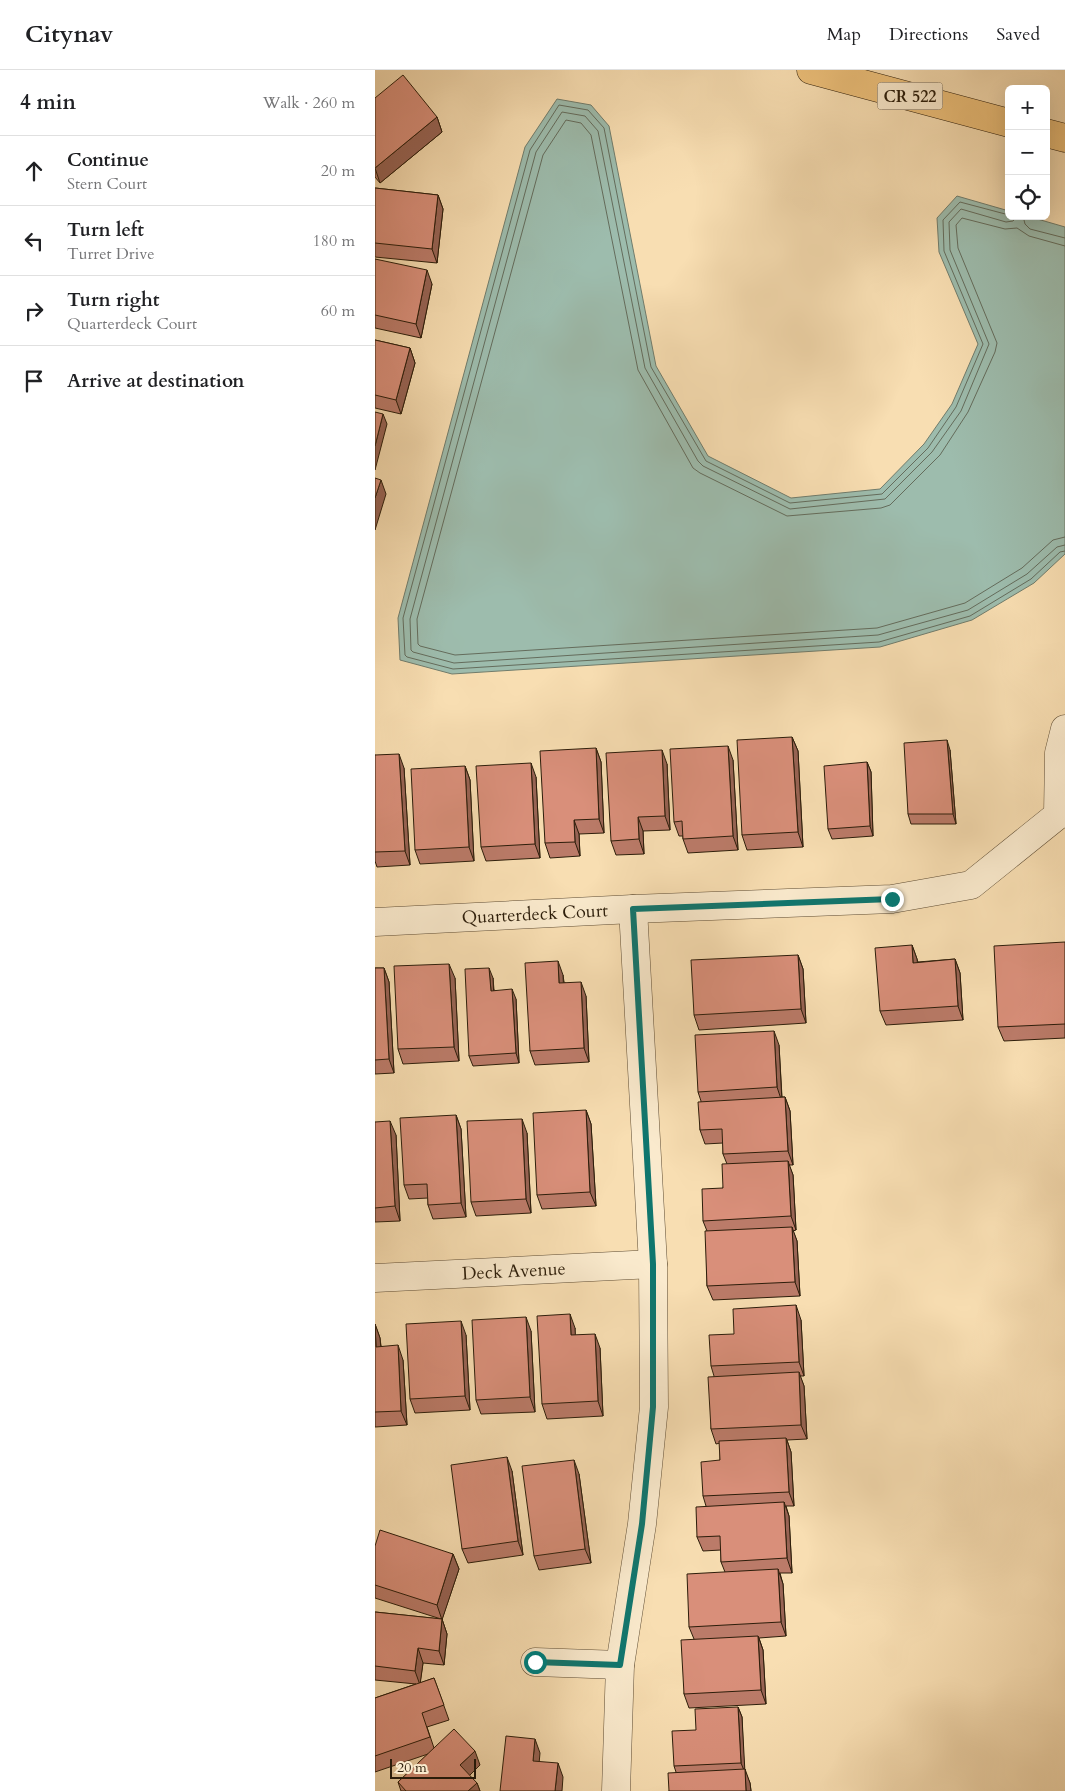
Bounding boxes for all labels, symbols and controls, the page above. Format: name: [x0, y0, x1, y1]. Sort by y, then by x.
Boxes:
text: Citynav: [25, 18, 113, 51]
text: Map: [827, 22, 861, 47]
text: Directions: [889, 22, 968, 47]
text: Saved: [996, 22, 1040, 47]
road number: CR 522: [877, 82, 943, 110]
map controls: [1005, 85, 1050, 220]
button: +: [1005, 85, 1050, 130]
text: 4 min: [20, 88, 76, 117]
text: Walk · 260 m: [263, 92, 355, 114]
button: −: [1005, 130, 1050, 175]
text: Continue: [67, 147, 149, 173]
icon: ahead: [20, 157, 48, 185]
text: 20 m: [321, 160, 355, 182]
text: Stern Court: [67, 173, 147, 195]
button: locate: [1005, 175, 1050, 220]
text: Turn left: [67, 217, 144, 243]
icon: left: [20, 227, 48, 255]
text: 180 m: [313, 230, 355, 252]
text: Turret Drive: [67, 243, 155, 265]
text: Turn right: [67, 287, 159, 313]
icon: right: [20, 297, 48, 325]
text: 60 m: [321, 300, 355, 322]
text: Quarterdeck Court: [67, 313, 197, 335]
icon: arrive: [20, 367, 48, 395]
text: Arrive at destination: [67, 368, 244, 394]
route end: [881, 888, 904, 911]
street label: Quarterdeck Court: [461, 898, 609, 931]
street label: Deck Avenue: [461, 1256, 566, 1287]
route start: [524, 1651, 547, 1674]
scale bar: [390, 1756, 476, 1779]
text: 20 m: [397, 1758, 427, 1777]

